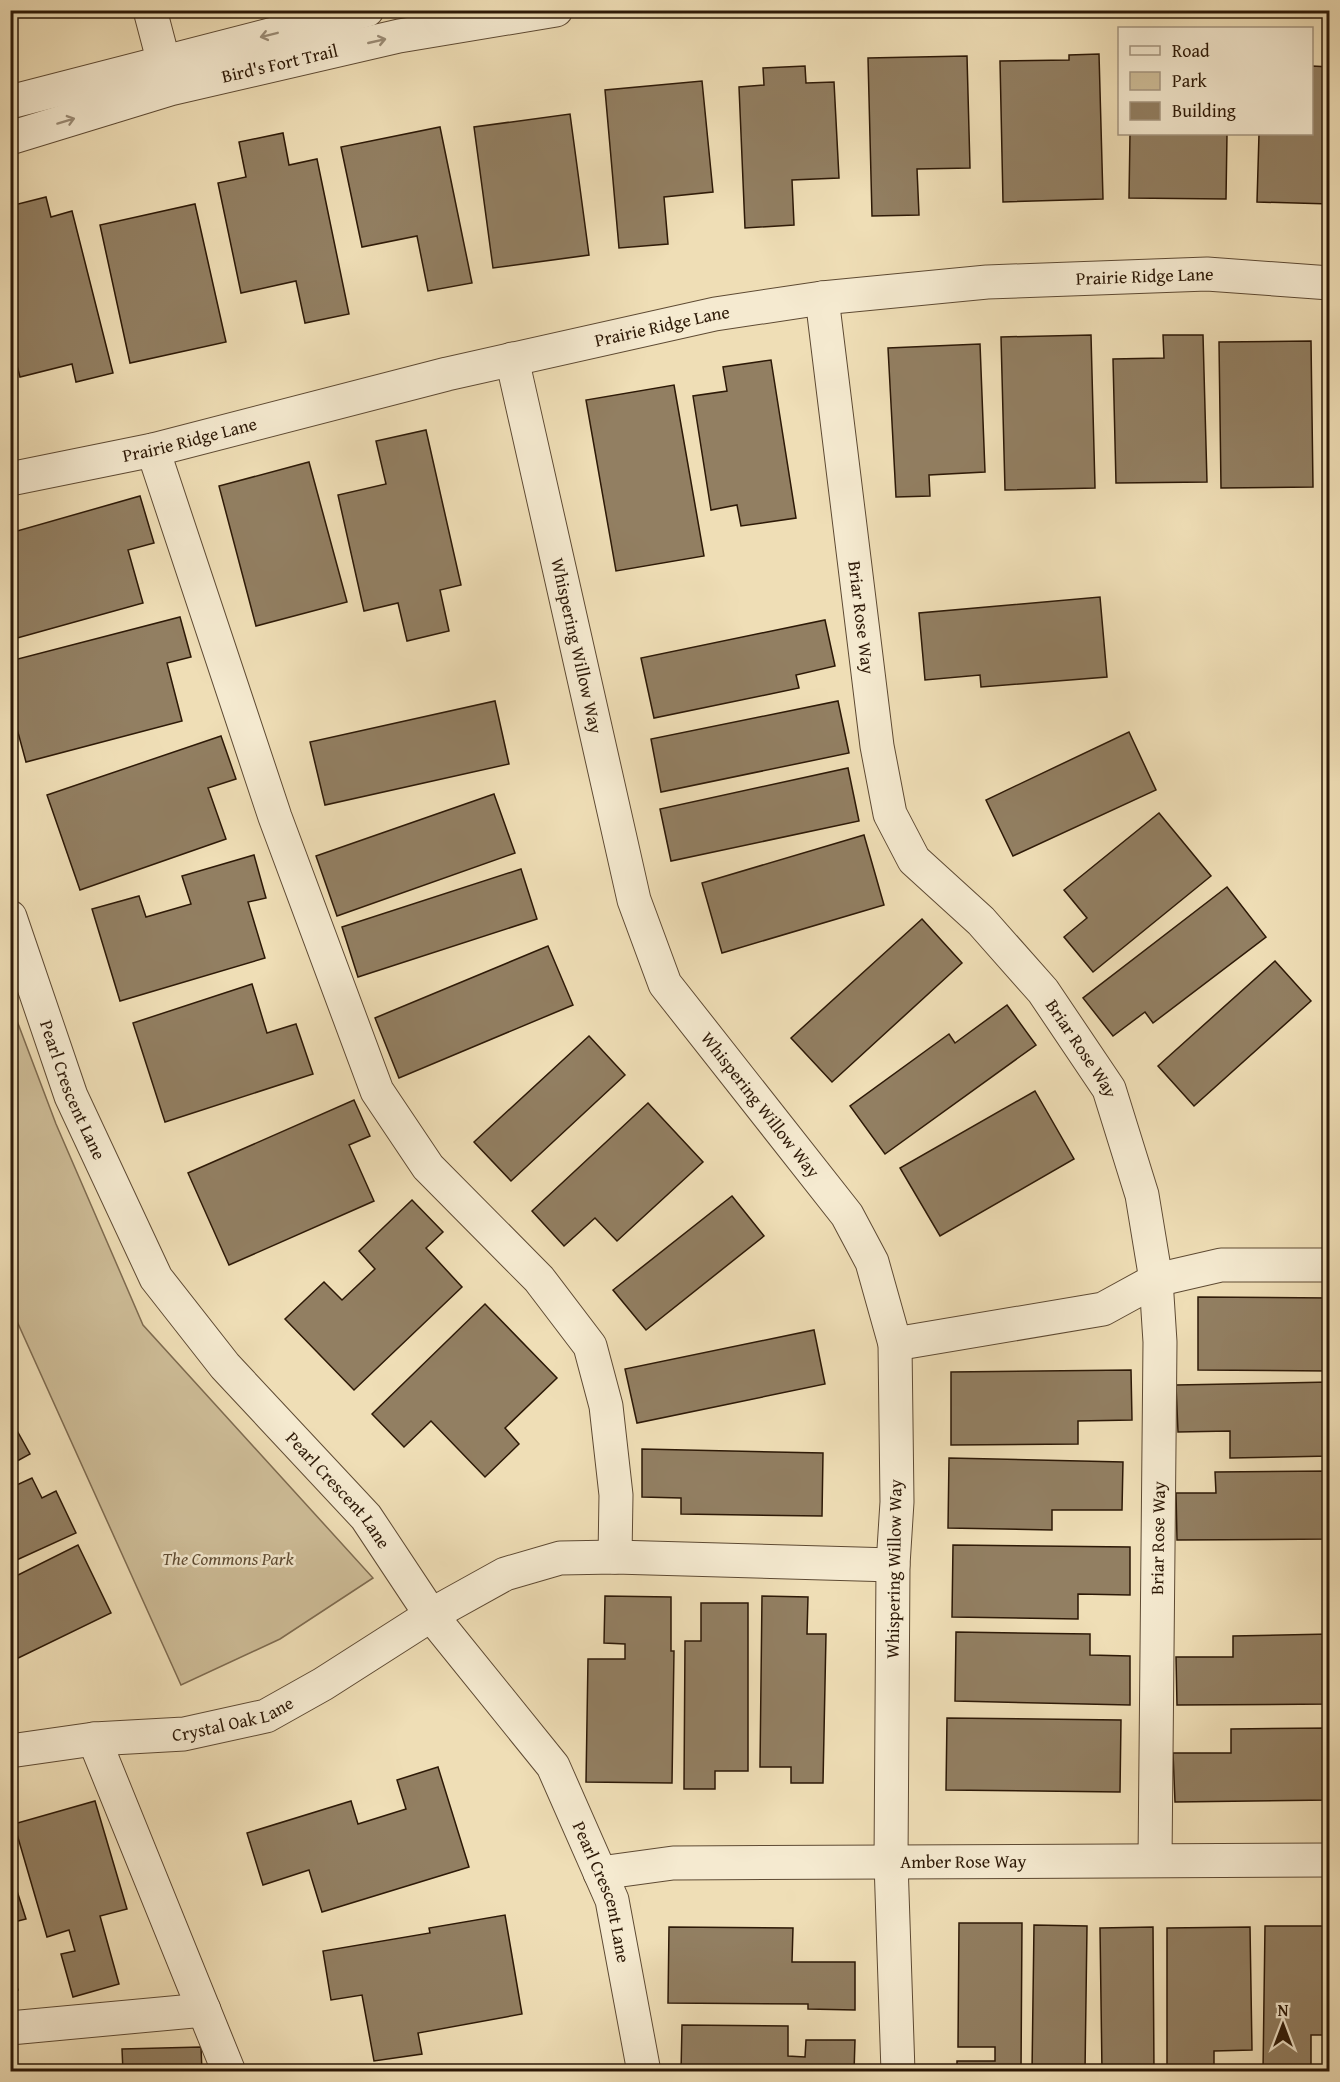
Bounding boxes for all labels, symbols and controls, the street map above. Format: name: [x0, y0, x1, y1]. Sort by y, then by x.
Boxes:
legend: [1118, 27, 1313, 135]
one-way arrow: [260, 30, 279, 42]
one-way arrow: [367, 34, 386, 46]
street label: Bird's Fort Trail: [219, 37, 341, 90]
text: Road: [1172, 37, 1210, 64]
text: Park: [1172, 67, 1208, 94]
text: Building: [1172, 97, 1236, 124]
one-way arrow: [57, 115, 76, 126]
street label: Prairie Ridge Lane: [1075, 260, 1215, 292]
street label: Prairie Ridge Lane: [592, 298, 731, 354]
street label: Prairie Ridge Lane: [120, 410, 260, 469]
street label: Whispering Willow Way: [544, 555, 610, 736]
street label: Briar Rose Way: [841, 559, 882, 676]
street label: Briar Rose Way: [1039, 994, 1125, 1101]
street label: Pearl Crescent Lane: [33, 1016, 113, 1164]
street label: Whispering Willow Way: [694, 1026, 827, 1183]
street label: Pearl Crescent Lane: [280, 1425, 397, 1554]
street label: Whispering Willow Way: [878, 1479, 909, 1659]
street label: Briar Rose Way: [1143, 1481, 1172, 1595]
park label: The Commons Park: [162, 1545, 294, 1572]
street label: Crystal Oak Lane: [171, 1689, 298, 1748]
street label: Pearl Crescent Lane: [566, 1817, 637, 1965]
street label: Amber Rose Way: [900, 1847, 1026, 1875]
north arrow: [1253, 1995, 1313, 2055]
text: N: [1278, 1998, 1289, 2022]

